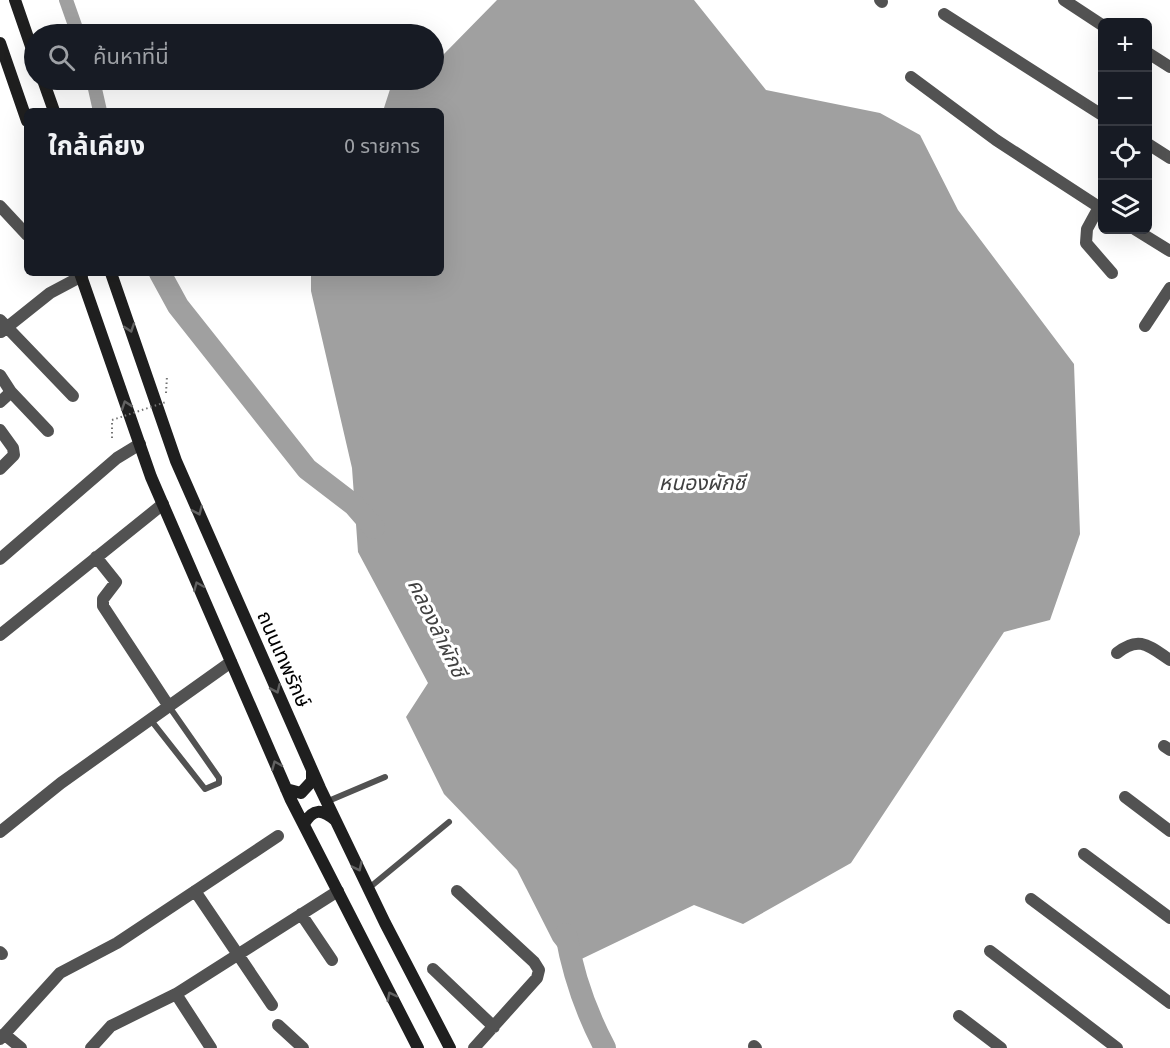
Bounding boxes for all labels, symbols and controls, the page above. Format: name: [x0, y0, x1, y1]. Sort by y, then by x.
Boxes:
map controls: [1098, 18, 1152, 234]
button: +: [1098, 18, 1152, 72]
search box: [24, 24, 444, 90]
icon: search: [45, 41, 78, 74]
text: ค้นหาที่นี่: [93, 43, 169, 70]
button: −: [1098, 72, 1152, 126]
button: locate: [1098, 126, 1152, 180]
text: ใกล้เคียง: [48, 131, 145, 162]
text: 0 รายการ: [344, 134, 420, 158]
button: layers: [1098, 180, 1152, 234]
one-way arrow: [122, 322, 135, 333]
one-way arrow: [121, 400, 134, 411]
water label: หนองผักชี: [659, 470, 748, 496]
one-way arrow: [191, 504, 203, 515]
water label: คลองลำผักชี: [402, 574, 473, 685]
one-way arrow: [194, 582, 206, 593]
street label: ถนนเทพรักษ์: [252, 607, 316, 711]
one-way arrow: [269, 683, 281, 694]
one-way arrow: [271, 760, 283, 771]
one-way arrow: [350, 860, 362, 871]
one-way arrow: [387, 992, 398, 1002]

